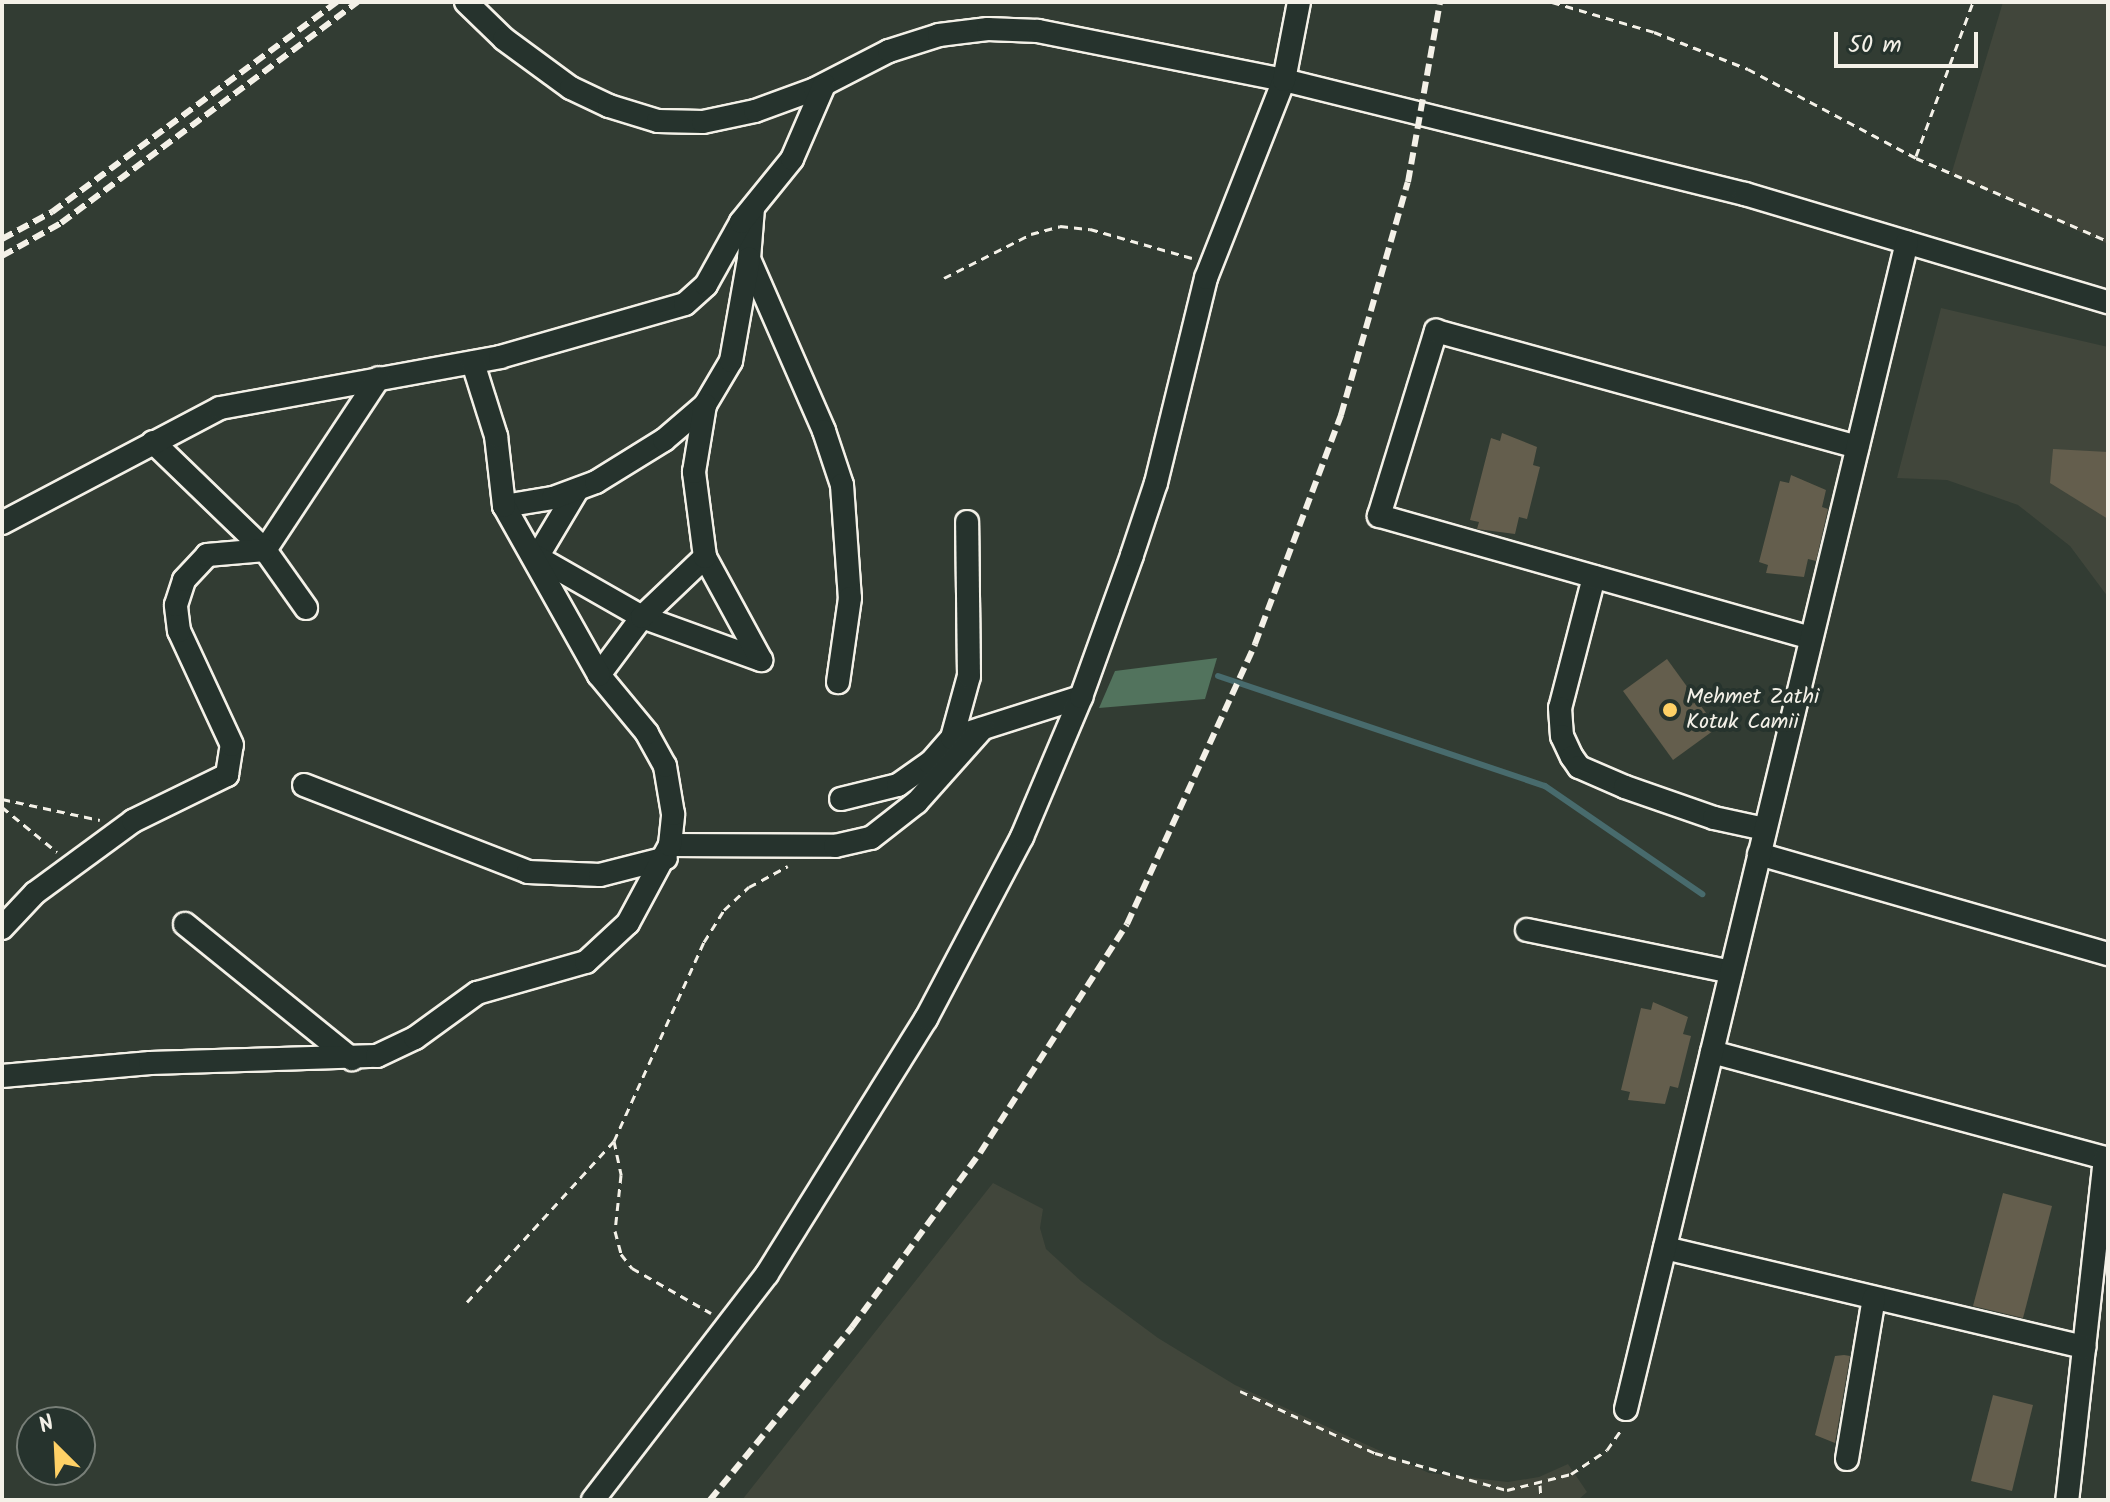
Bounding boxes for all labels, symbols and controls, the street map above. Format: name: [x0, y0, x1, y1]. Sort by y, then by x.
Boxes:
scale bar: [1838, 16, 1982, 66]
text: 50 m: [1848, 26, 1902, 65]
place label: Mehmet Zathi Kotuk Camii: [1686, 684, 1819, 736]
marker: Mehmet Zathi Kotuk Camii: [1661, 701, 1679, 719]
north arrow: [16, 1406, 96, 1486]
text: N: [33, 1407, 60, 1444]

